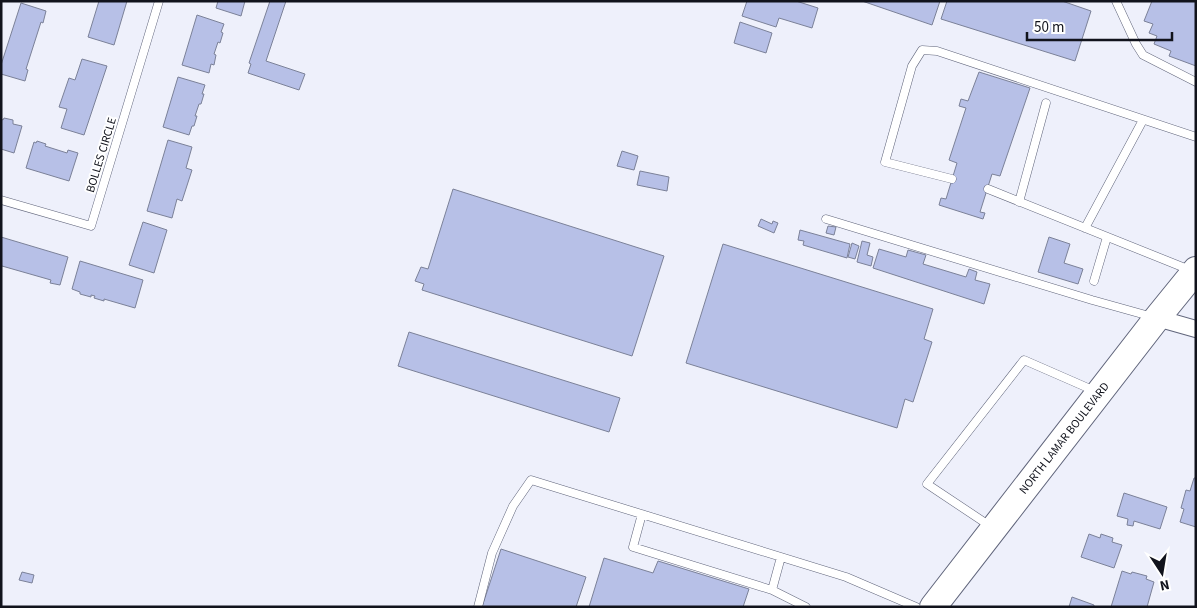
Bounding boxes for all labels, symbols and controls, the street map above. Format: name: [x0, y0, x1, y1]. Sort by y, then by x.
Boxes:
scale bar: [1027, 10, 1172, 42]
text: 50 m: [1034, 17, 1064, 38]
street label: BOLLES CIRCLE: [82, 116, 121, 195]
street label: NORTH LAMAR BOULEVARD: [1015, 379, 1113, 498]
north arrow: [1137, 548, 1187, 598]
text: N: [1158, 574, 1171, 595]

